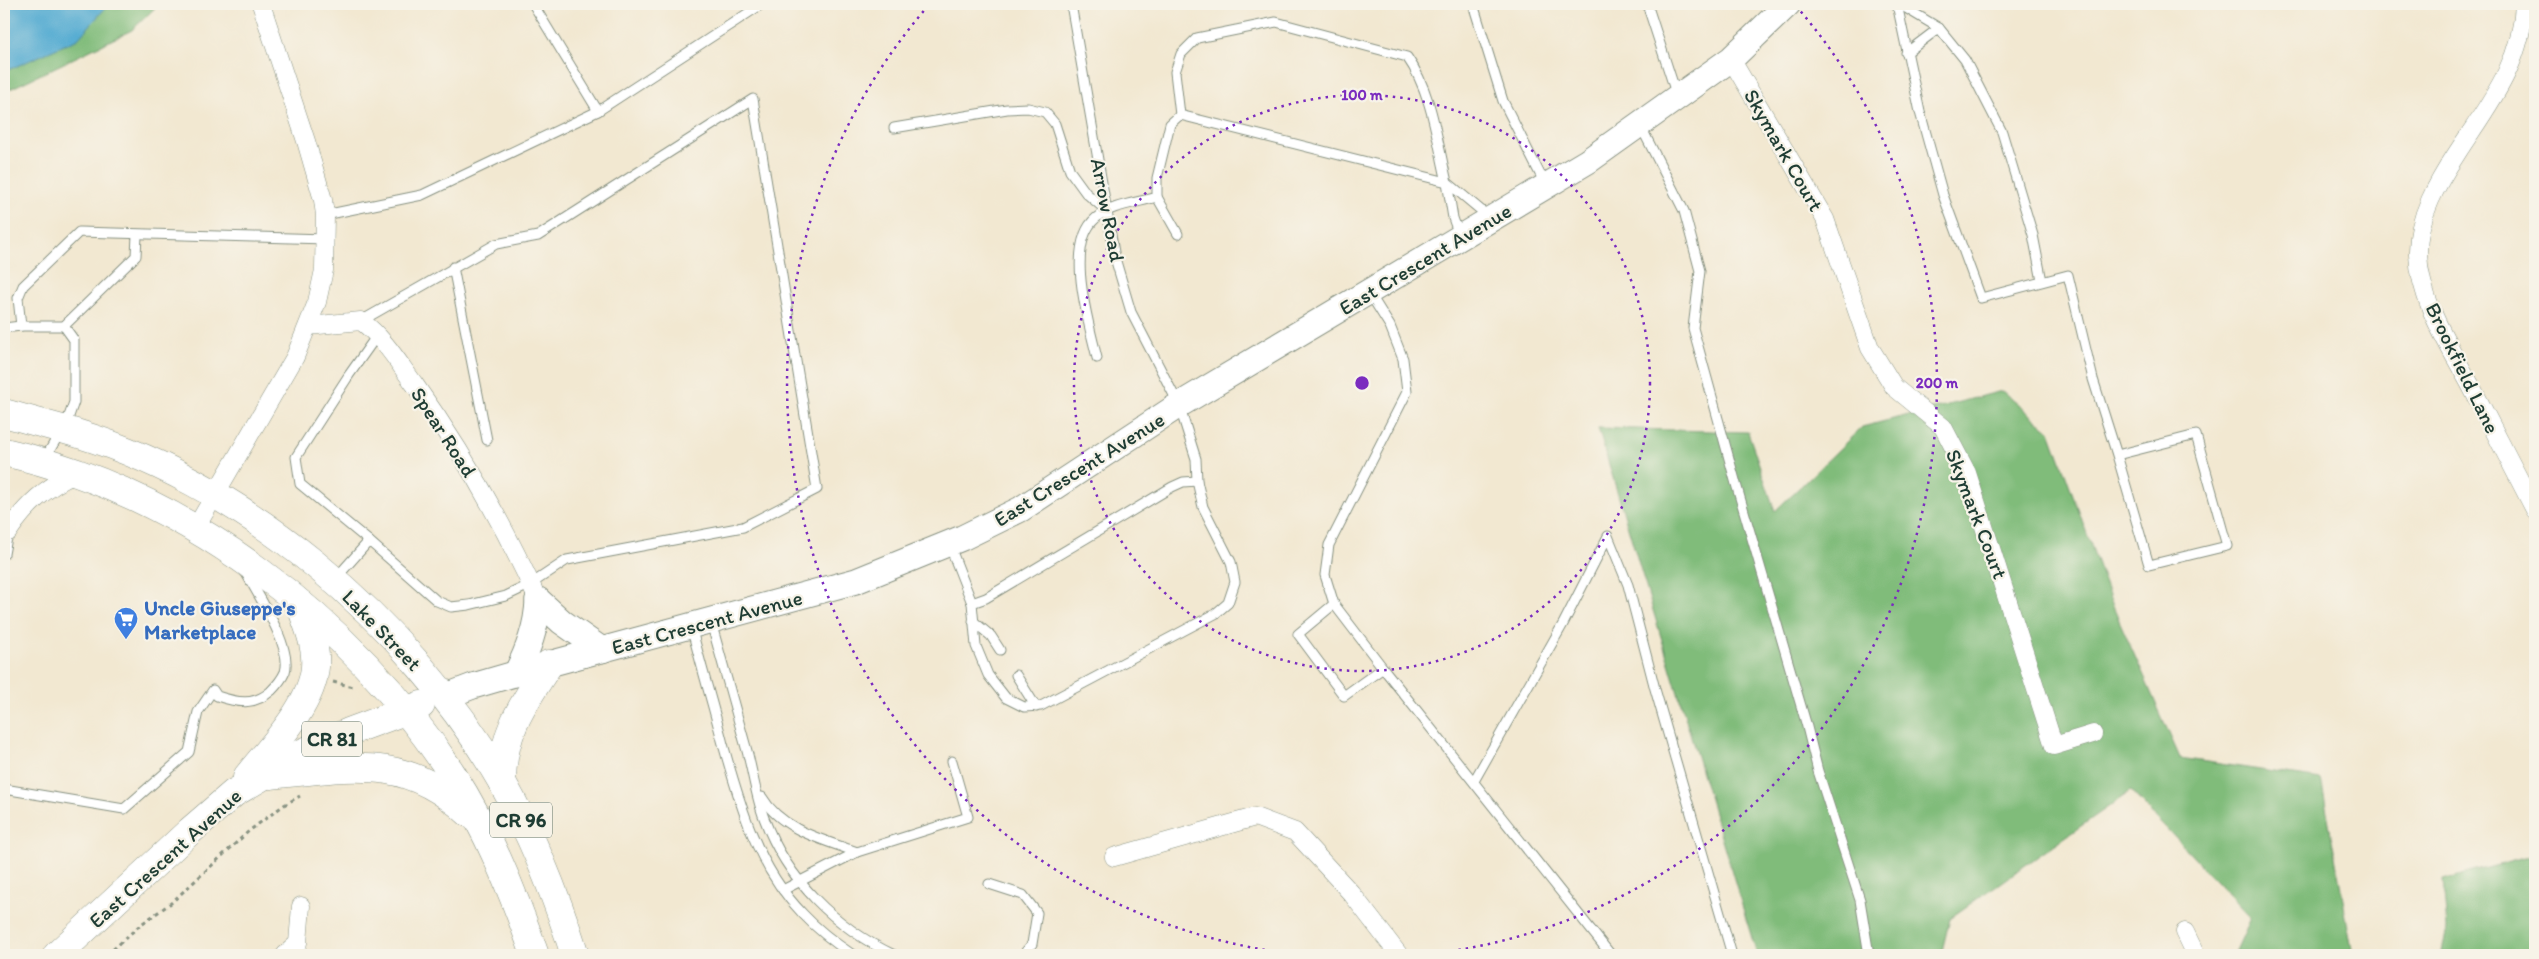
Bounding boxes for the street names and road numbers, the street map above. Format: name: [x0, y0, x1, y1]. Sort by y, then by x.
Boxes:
street label: Skymark Court: [1739, 84, 1829, 216]
street label: Arrow Road: [1086, 156, 1130, 264]
street label: East Crescent Avenue: [1334, 198, 1516, 320]
street label: Brookfield Lane: [2421, 298, 2505, 438]
street label: Spear Road: [406, 382, 483, 482]
street label: East Crescent Avenue: [989, 406, 1169, 532]
street label: Skymark Court: [1941, 446, 2013, 583]
street label: Lake Street: [337, 584, 427, 676]
street label: East Crescent Avenue: [609, 584, 805, 660]
road number: CR 81: [302, 722, 362, 756]
street label: East Crescent Avenue: [84, 783, 246, 933]
road number: CR 96: [490, 802, 552, 838]

